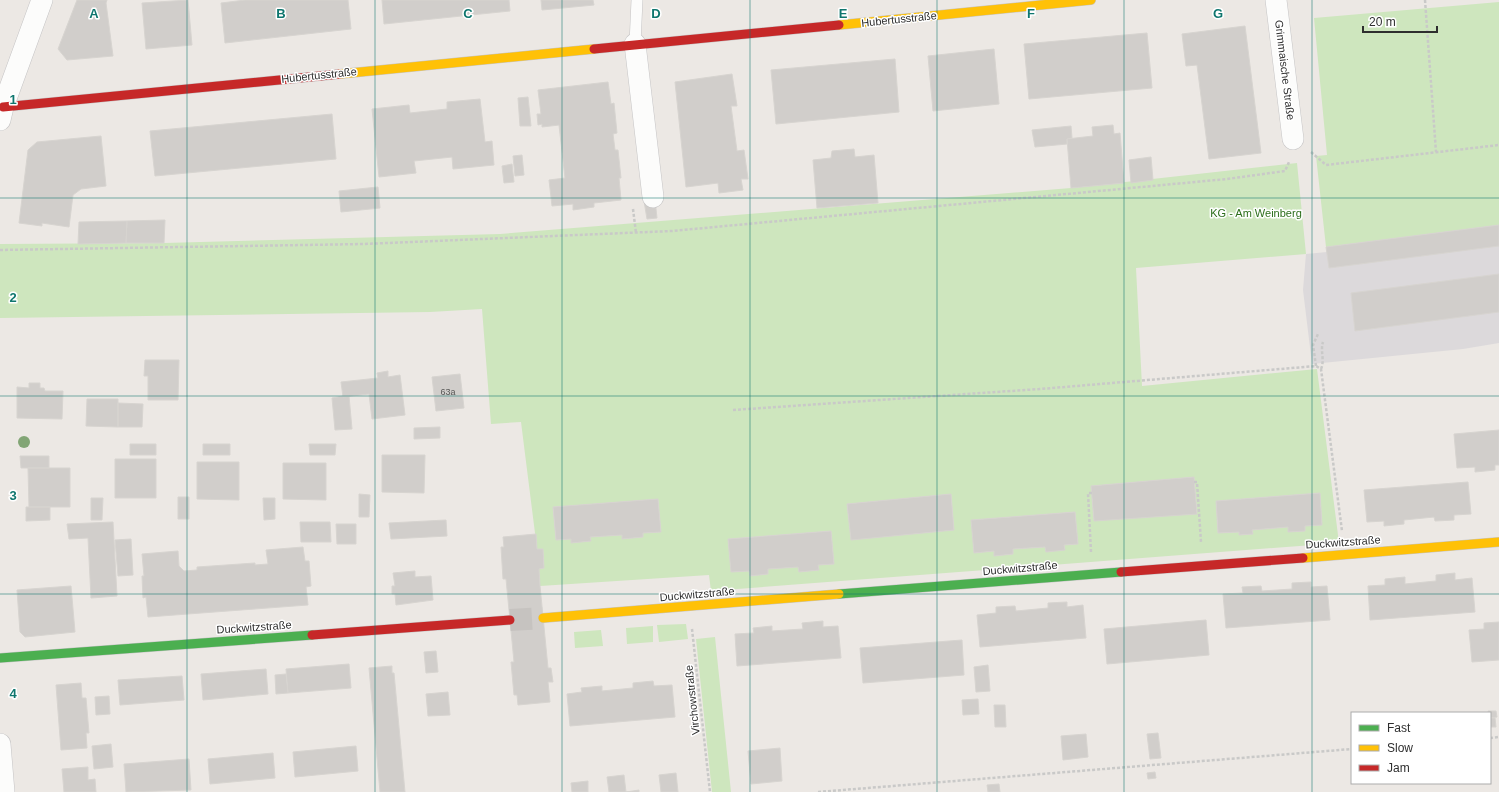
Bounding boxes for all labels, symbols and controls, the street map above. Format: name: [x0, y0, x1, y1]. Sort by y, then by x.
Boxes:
text: A: [89, 6, 99, 21]
text: B: [276, 6, 286, 21]
text: C: [463, 6, 473, 21]
text: D: [651, 6, 661, 21]
text: E: [839, 6, 848, 21]
text: F: [1027, 6, 1035, 21]
text: G: [1213, 6, 1223, 21]
scale bar: [1363, 8, 1437, 34]
street label: Hubertusstraße: [861, 9, 937, 29]
text: 20 m: [1369, 15, 1396, 29]
street label: Grimmaische Straße: [1273, 19, 1297, 121]
street label: Hubertusstraße: [281, 65, 357, 85]
text: 1: [9, 92, 17, 107]
park label: KG - Am Weinberg: [1210, 207, 1302, 219]
text: 2: [9, 290, 17, 305]
house number: 63a: [440, 387, 456, 397]
text: 3: [9, 488, 17, 503]
street label: Duckwitzstraße: [1305, 533, 1381, 551]
street label: Duckwitzstraße: [982, 559, 1058, 577]
street label: Duckwitzstraße: [659, 585, 735, 603]
street label: Duckwitzstraße: [216, 618, 292, 636]
street label: Virchowstraße: [682, 665, 702, 735]
text: 4: [9, 686, 17, 701]
legend: [1351, 712, 1491, 784]
text: Fast: [1387, 721, 1411, 735]
text: Slow: [1387, 741, 1413, 755]
text: Jam: [1387, 761, 1410, 775]

